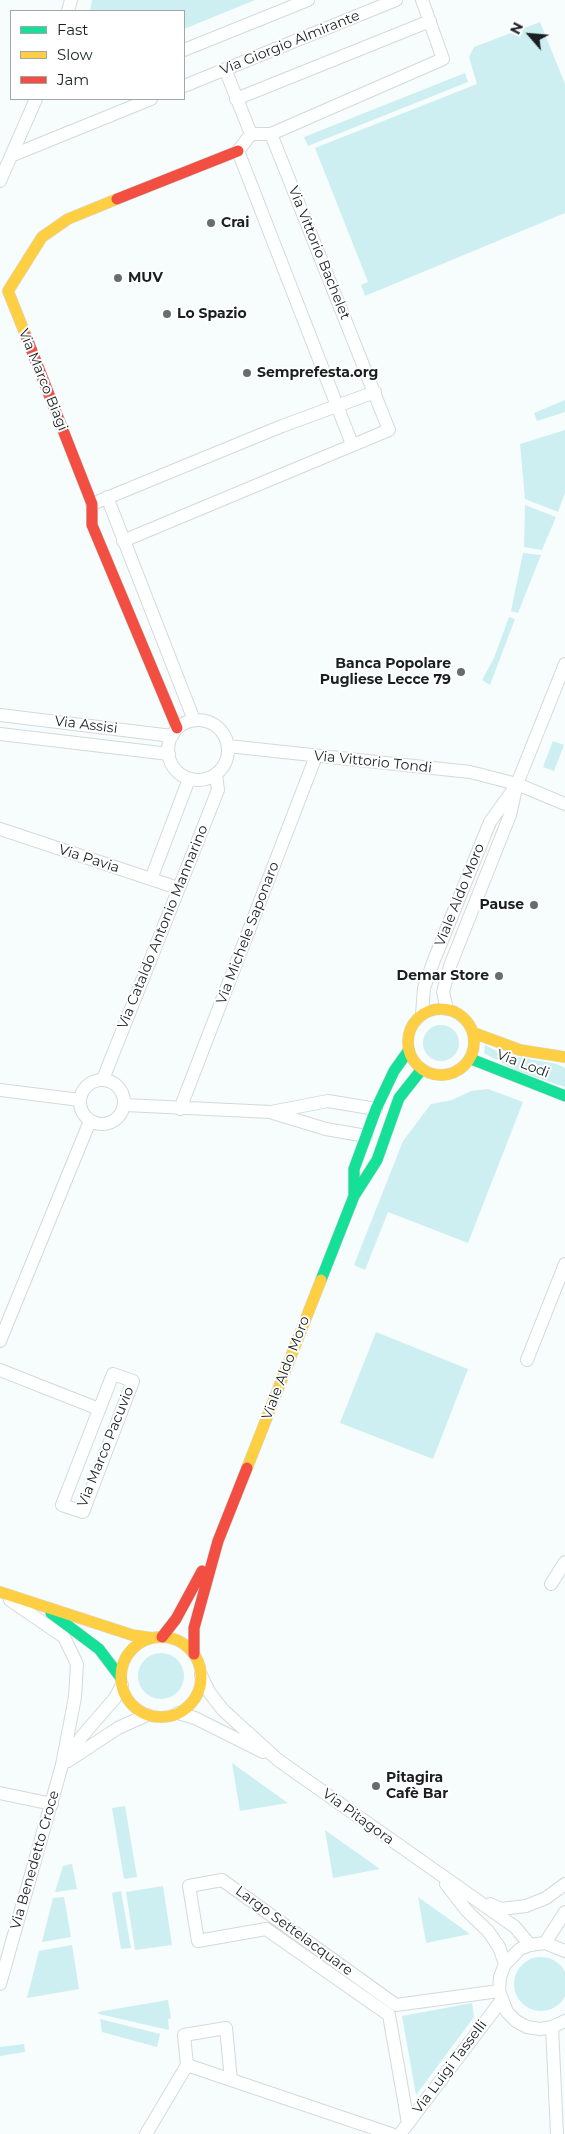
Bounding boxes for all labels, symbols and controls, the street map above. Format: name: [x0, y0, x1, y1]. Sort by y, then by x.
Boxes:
street label: Via Giorgio Almirante: [218, 7, 362, 79]
legend: [10, 10, 185, 100]
north arrow: [505, 10, 555, 60]
text: N: [506, 19, 527, 37]
text: Fast: [57, 20, 88, 39]
text: Slow: [57, 45, 93, 64]
text: Jam: [57, 70, 89, 89]
street label: Via Vittorio Bachelet: [285, 184, 353, 322]
place label: Crai: [221, 215, 249, 231]
marker: Crai: [205, 217, 217, 229]
place label: MUV: [128, 270, 163, 286]
marker: MUV: [112, 272, 124, 284]
place label: Lo Spazio: [177, 306, 247, 322]
marker: Lo Spazio: [161, 308, 173, 320]
street label: Via Marco Biagi: [15, 327, 71, 433]
place label: Semprefesta.org: [257, 365, 378, 381]
marker: Semprefesta.org: [241, 367, 253, 379]
place label: Banca Popolare Pugliese Lecce 79: [320, 656, 451, 689]
marker: Banca Popolare Pugliese Lecce 79: [455, 666, 467, 678]
street label: Via Assisi: [54, 713, 118, 737]
street label: Via Vittorio Tondi: [313, 747, 433, 777]
street label: Via Cataldo Antonio Mannarino: [114, 823, 212, 1031]
street label: Via Pavia: [57, 841, 121, 877]
street label: Viale Aldo Moro: [432, 841, 488, 949]
street label: Via Michele Saponaro: [213, 859, 283, 1007]
place label: Pause: [479, 897, 524, 913]
marker: Pause: [528, 899, 540, 911]
place label: Demar Store: [397, 968, 489, 984]
marker: Demar Store: [493, 970, 505, 982]
street label: Via Lodi: [494, 1046, 552, 1082]
street label: Viale Aldo Moro: [259, 1314, 313, 1422]
street label: Via Marco Pacuvio: [74, 1385, 138, 1509]
place label: Pitagira Cafè Bar: [386, 1770, 448, 1802]
marker: Pitagira Cafè Bar: [370, 1780, 382, 1792]
street label: Via Pitagora: [319, 1785, 397, 1849]
street label: Via Benedetto Croce: [7, 1789, 63, 1931]
street label: Largo Settelacquare: [232, 1883, 356, 1979]
street label: Via Luigi Tasselli: [409, 2017, 491, 2117]

